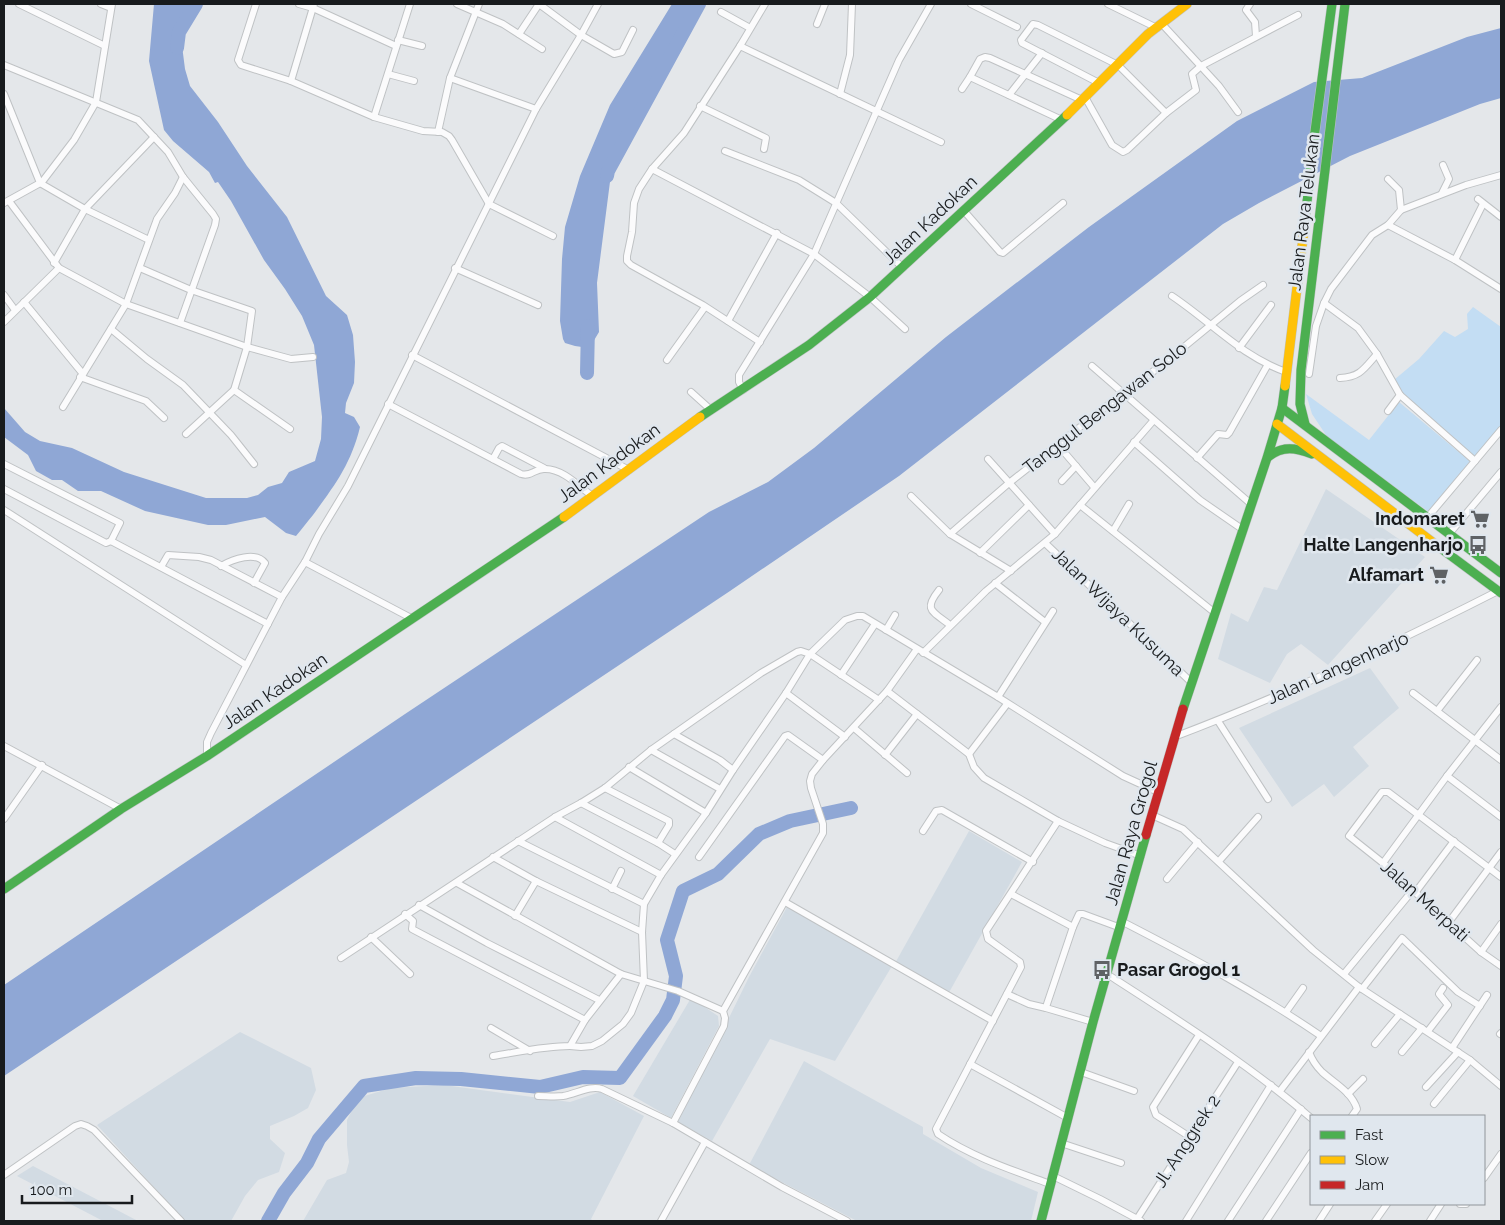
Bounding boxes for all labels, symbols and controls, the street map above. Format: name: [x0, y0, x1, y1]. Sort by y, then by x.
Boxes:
street label: Jalan Raya Telukan: [1283, 132, 1324, 291]
street label: Jalan Kadokan: [878, 171, 981, 269]
street label: Tanggul Bengawan Solo: [1019, 337, 1191, 478]
street label: Jalan Kadokan: [554, 418, 664, 507]
place label: Indomaret: [1375, 508, 1465, 529]
supermarket icon: Indomaret: [1469, 508, 1491, 530]
place label: Halte Langenharjo: [1303, 534, 1463, 555]
bus stop icon: Halte Langenharjo: [1467, 534, 1489, 556]
street label: Jalan Wijaya Kusuma: [1048, 543, 1189, 680]
place label: Alfamart: [1348, 564, 1424, 585]
supermarket icon: Alfamart: [1428, 564, 1450, 586]
street label: Jalan Langenharjo: [1264, 627, 1412, 708]
street label: Jalan Kadokan: [219, 648, 331, 733]
street label: Jalan Raya Grogol: [1100, 758, 1161, 908]
street label: Jalan Merpati: [1377, 856, 1474, 946]
bus stop icon: Pasar Grogol 1: [1091, 959, 1113, 981]
place label: Pasar Grogol 1: [1117, 959, 1240, 980]
street label: Jl. Anggrek 2: [1149, 1091, 1224, 1191]
legend: [1310, 1115, 1485, 1205]
text: Fast: [1355, 1126, 1383, 1144]
text: Slow: [1355, 1151, 1389, 1169]
scale bar: [22, 1172, 132, 1204]
text: Jam: [1355, 1176, 1384, 1194]
text: 100 m: [30, 1181, 72, 1199]

